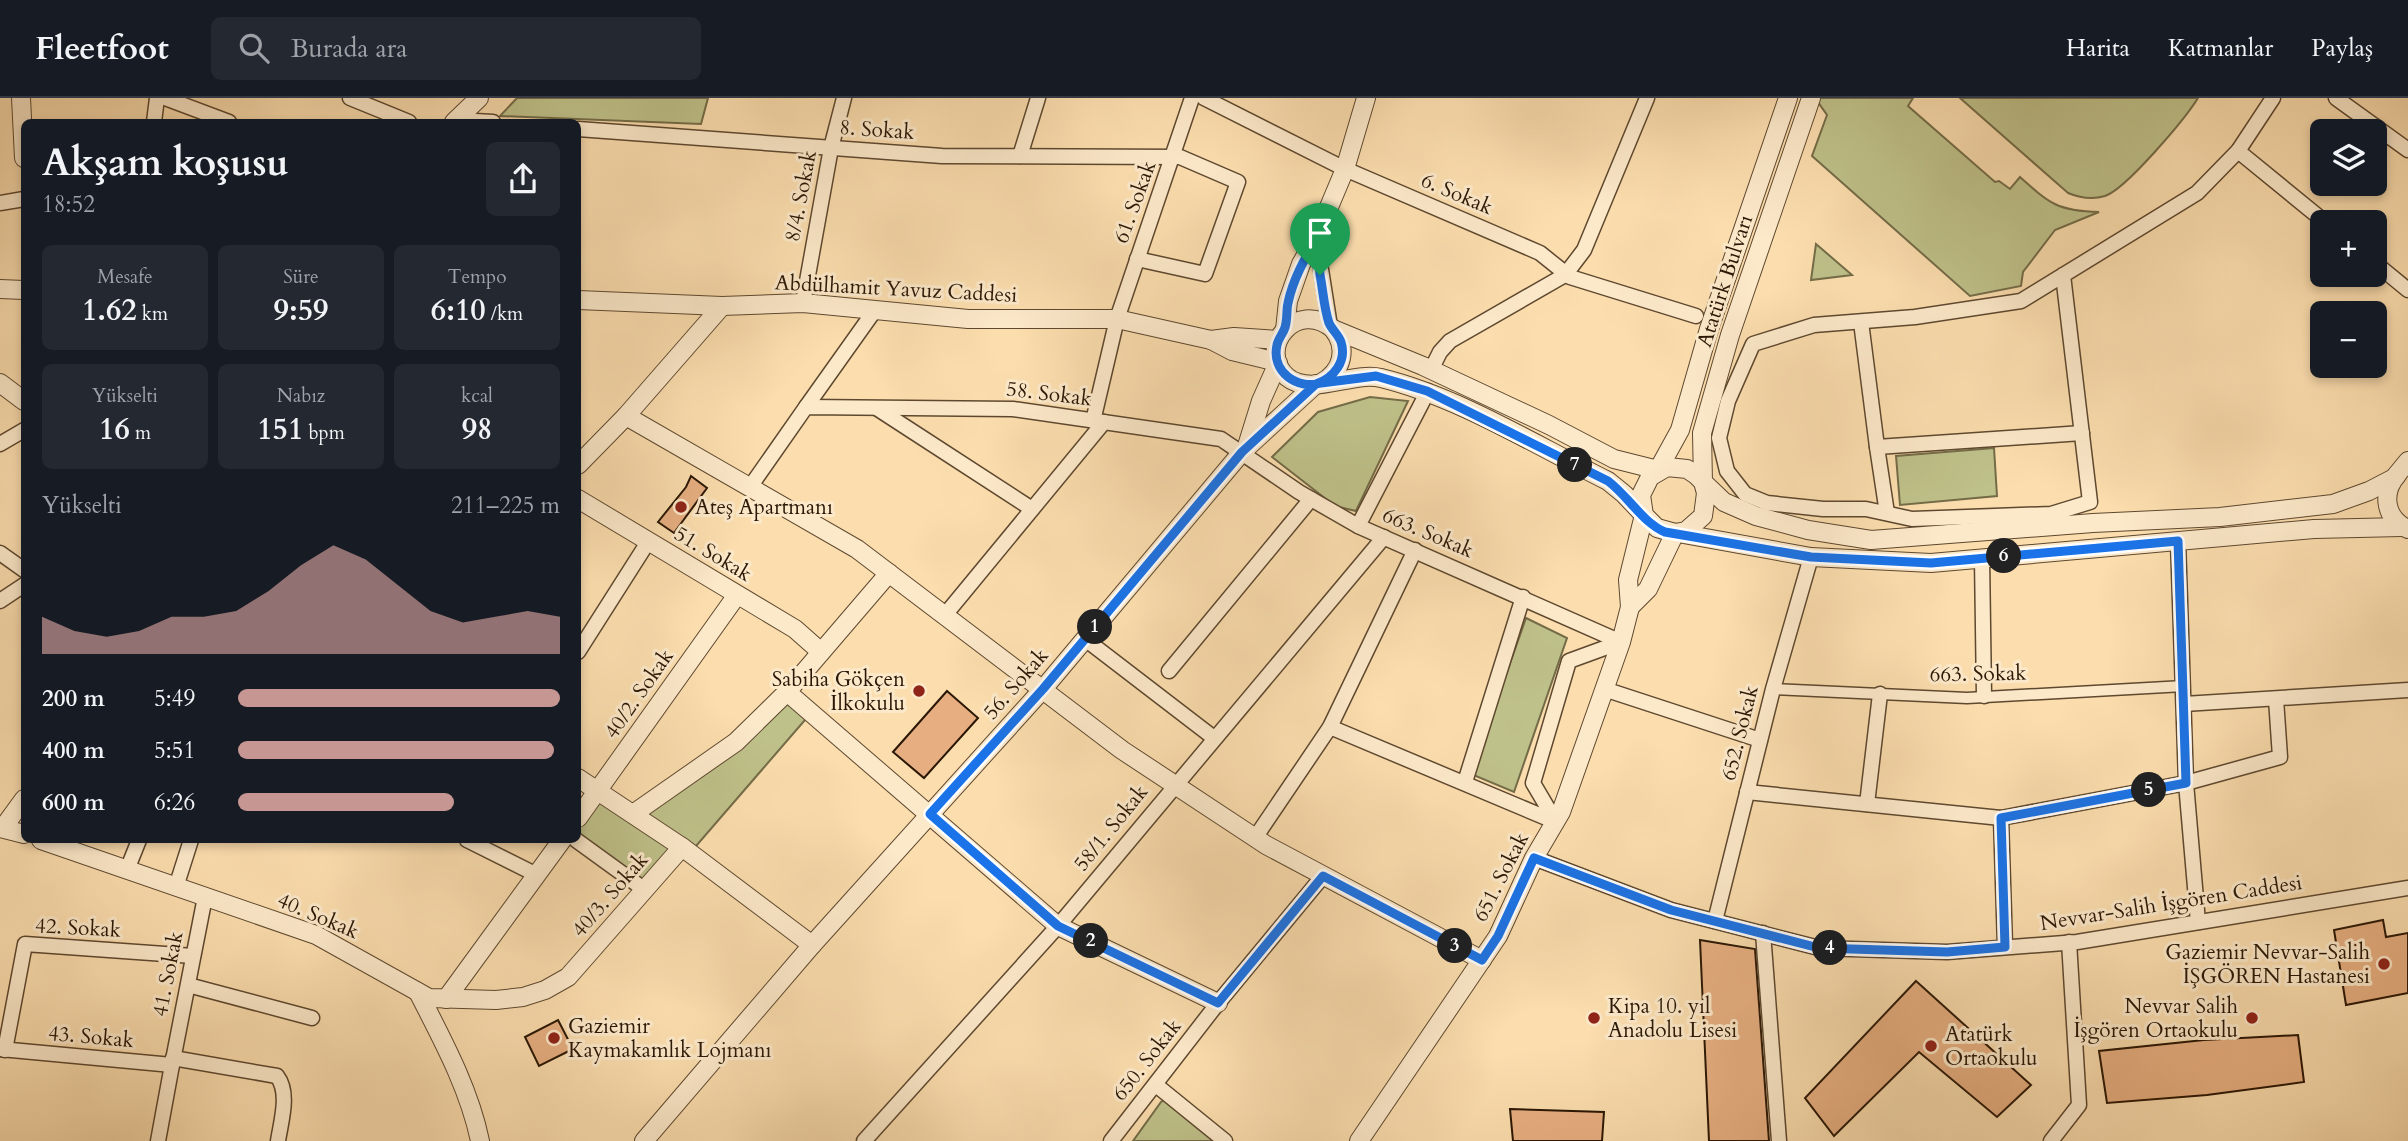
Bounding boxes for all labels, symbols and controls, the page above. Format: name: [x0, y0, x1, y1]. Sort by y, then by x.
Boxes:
search box: [211, 17, 701, 80]
text: Fleetfoot: [35, 26, 169, 71]
icon: search: [235, 29, 273, 67]
text: Burada ara: [291, 31, 408, 66]
text: Harita: [2066, 32, 2130, 65]
text: Katmanlar: [2168, 32, 2273, 65]
text: Paylaş: [2311, 32, 2373, 65]
street label: 8. Sokak: [839, 113, 916, 147]
map controls: [2310, 119, 2387, 378]
button: layers: [2310, 119, 2387, 196]
text: Akşam koşusu: [42, 137, 289, 189]
button: share: [486, 142, 560, 216]
street label: 8/4. Sokak: [778, 147, 824, 244]
street label: 61. Sokak: [1107, 156, 1164, 247]
street label: 6. Sokak: [1417, 166, 1498, 222]
text: 18:52: [42, 189, 95, 220]
pin: [1290, 203, 1350, 275]
button: +: [2310, 210, 2387, 287]
street label: Atatürk Bulvarı: [1690, 211, 1760, 351]
icon: arrive: [1301, 214, 1339, 252]
text: Mesafe: [97, 264, 153, 290]
text: Süre: [283, 264, 319, 290]
text: Tempo: [447, 264, 507, 290]
street label: Abdülhamit Yavuz Caddesi: [774, 268, 1018, 310]
text: 1.62: [82, 290, 137, 331]
text: 9:59: [274, 290, 328, 331]
text: 6:10: [431, 290, 486, 331]
text: km: [137, 301, 168, 327]
text: /km: [486, 301, 523, 327]
button: −: [2310, 301, 2387, 378]
street label: 58. Sokak: [1005, 374, 1094, 414]
text: Yükselti: [92, 383, 158, 409]
text: Nabız: [277, 383, 325, 409]
text: kcal: [461, 383, 493, 409]
text: 16: [99, 409, 130, 450]
text: 151: [257, 409, 303, 450]
text: 98: [462, 409, 492, 450]
text: m: [130, 420, 151, 446]
text: bpm: [303, 420, 345, 446]
pin: 7: [1558, 448, 1592, 482]
text: 7: [1570, 451, 1579, 477]
text: Yükselti: [42, 490, 122, 521]
text: 211–225 m: [451, 490, 560, 521]
place label: Ateş Apartmanı: [695, 493, 833, 522]
marker: Ateş Apartmanı: [673, 499, 689, 515]
street label: 663. Sokak: [1378, 501, 1479, 566]
street label: 51. Sokak: [669, 519, 758, 589]
pin: 6: [1986, 538, 2022, 574]
text: 6: [1999, 542, 2008, 568]
pin: 1: [1078, 610, 1112, 644]
text: 1: [1090, 613, 1099, 639]
street label: 56. Sokak: [977, 642, 1056, 726]
street label: 40/2. Sokak: [597, 643, 681, 745]
street label: 663. Sokak: [1929, 659, 2027, 689]
place label: Sabiha Gökçen İlkokulu: [772, 665, 905, 718]
street label: 652. Sokak: [1714, 682, 1766, 783]
text: 200 m: [42, 683, 105, 714]
text: 5:49: [154, 683, 195, 714]
marker: Sabiha Gökçen İlkokulu: [911, 683, 927, 699]
text: 400 m: [42, 735, 105, 766]
text: 5:51: [154, 735, 195, 766]
pin: 5: [2132, 772, 2166, 808]
text: 5: [2144, 776, 2153, 802]
street label: 58/1. Sokak: [1067, 778, 1155, 877]
text: 600 m: [42, 787, 105, 818]
text: 6:26: [154, 787, 195, 818]
street label: 651. Sokak: [1466, 827, 1536, 927]
street label: 40/3. Sokak: [565, 846, 655, 944]
street label: Nevvar-Salih İşgören Caddesi: [2038, 868, 2304, 938]
street label: 40. Sokak: [273, 886, 364, 946]
street label: 42. Sokak: [34, 911, 122, 945]
pin: 2: [1074, 924, 1108, 958]
text: 2: [1086, 927, 1095, 953]
street label: 41. Sokak: [146, 928, 191, 1019]
pin: 3: [1438, 928, 1472, 964]
pin: 4: [1812, 930, 1848, 966]
text: 3: [1450, 932, 1459, 958]
text: 4: [1825, 934, 1834, 960]
place label: Gaziemir Nevvar-Salih İŞGÖREN Hastanesi: [2165, 938, 2370, 991]
marker: Gaziemir Nevvar-Salih İŞGÖREN Hastanesi: [2376, 956, 2392, 972]
place label: Kipa 10. yıl Anadolu Lisesi: [1608, 992, 1737, 1045]
place label: Nevvar Salih İşgören Ortaokulu: [2073, 992, 2238, 1045]
marker: Kipa 10. yıl Anadolu Lisesi: [1586, 1010, 1602, 1026]
marker: Nevvar Salih İşgören Ortaokulu: [2244, 1010, 2260, 1026]
place label: Gaziemir Kaymakamlık Lojmanı: [568, 1012, 772, 1065]
street label: 650. Sokak: [1106, 1012, 1189, 1107]
street label: 43. Sokak: [47, 1019, 136, 1055]
place label: Atatürk Ortaokulu: [1945, 1020, 2038, 1073]
marker: Gaziemir Kaymakamlık Lojmanı: [546, 1030, 562, 1046]
marker: Atatürk Ortaokulu: [1923, 1038, 1939, 1054]

